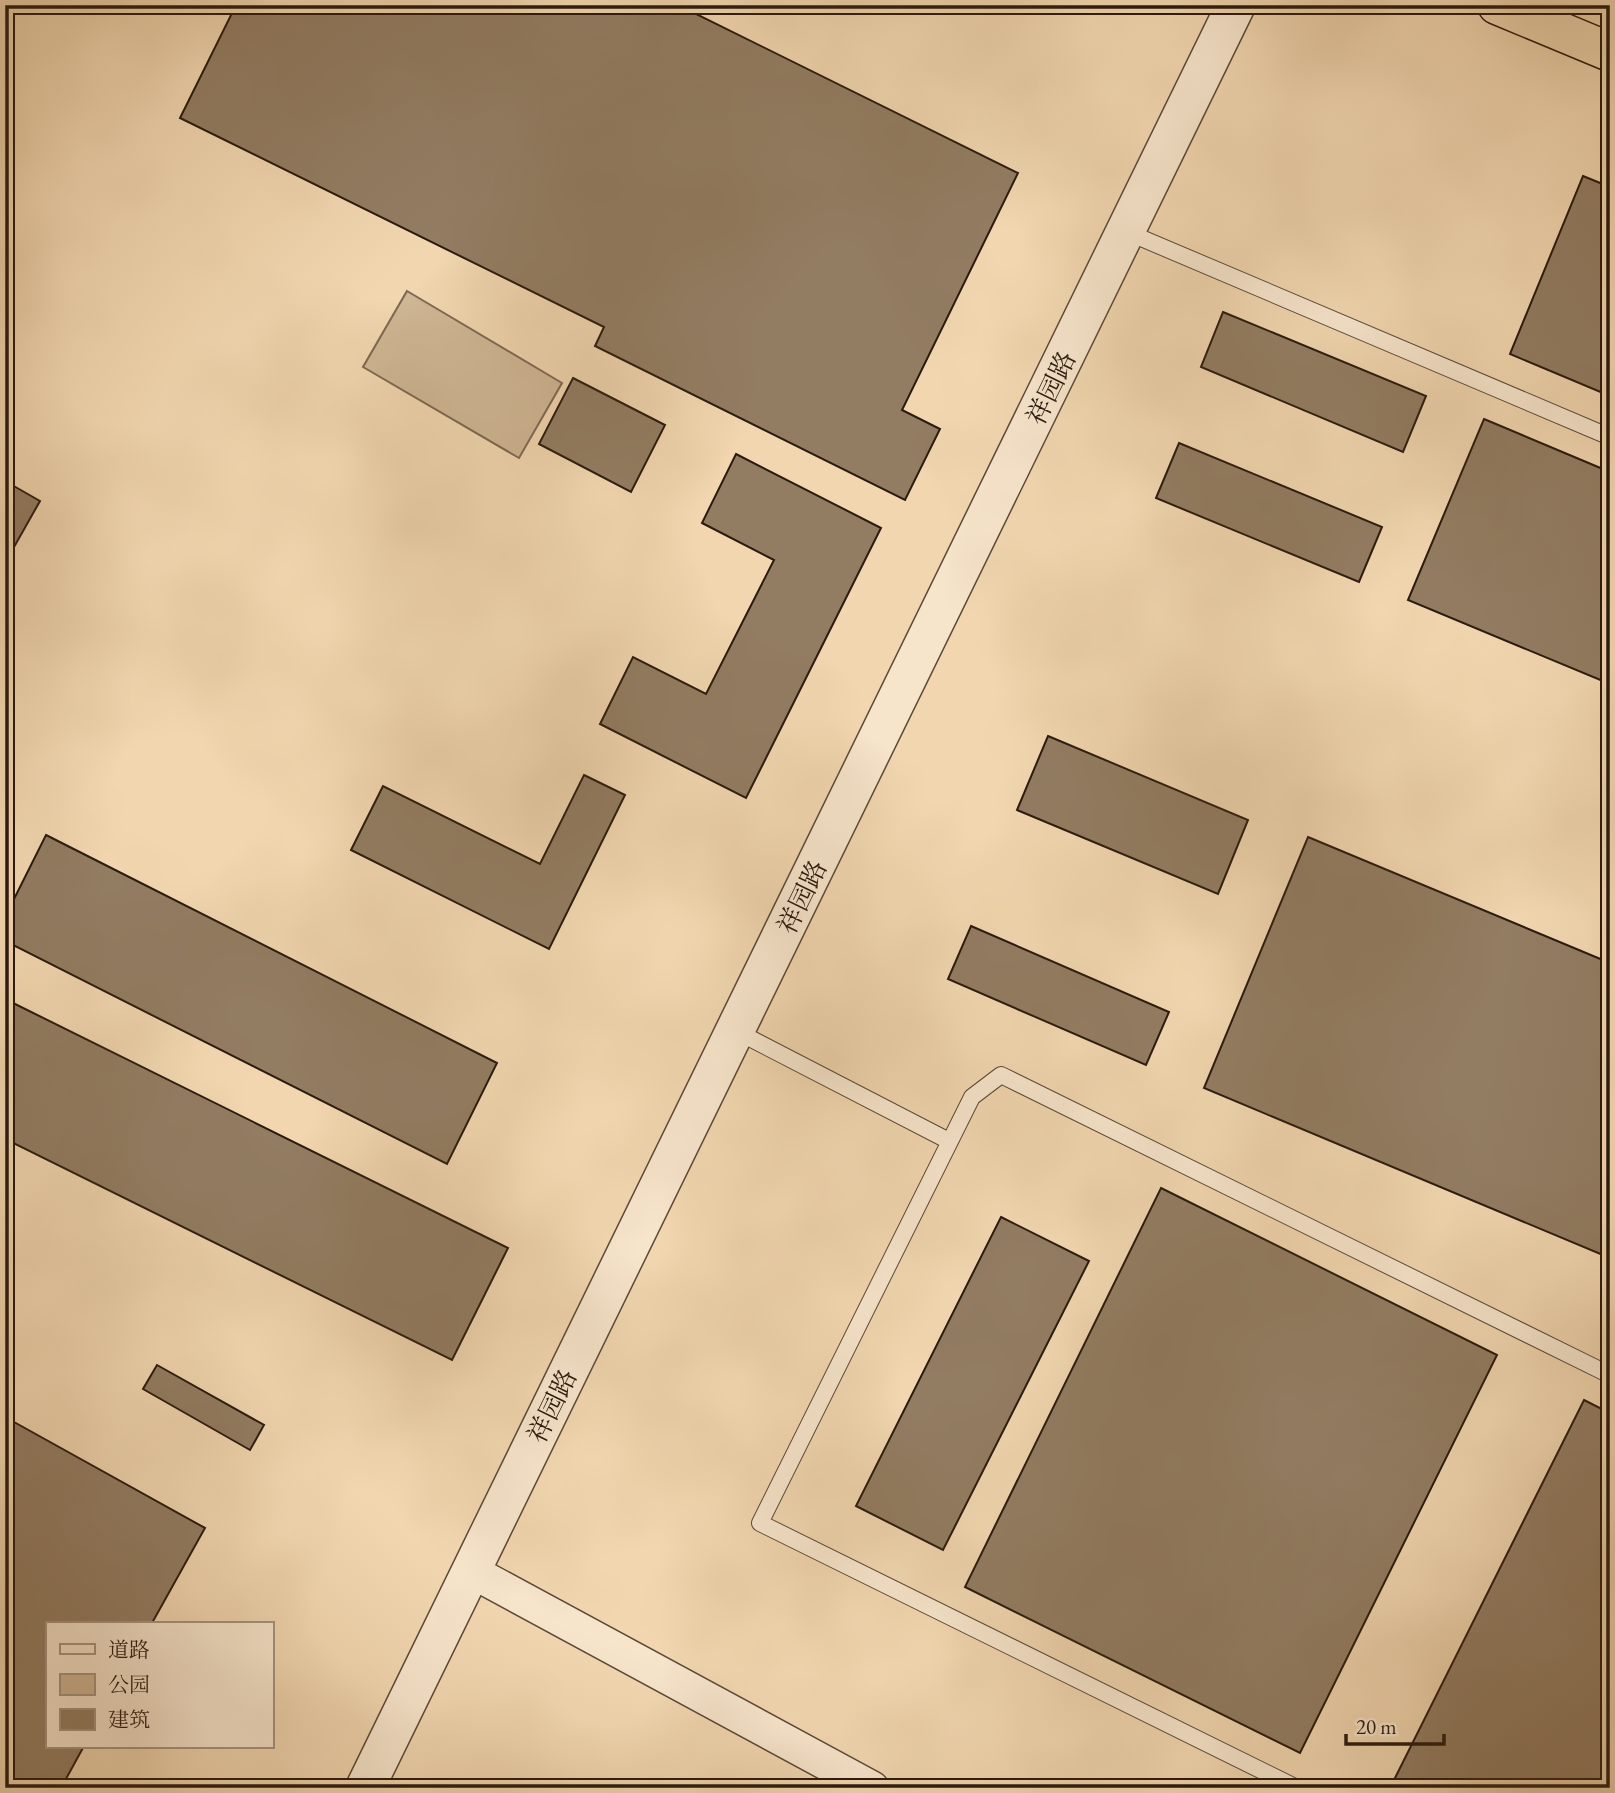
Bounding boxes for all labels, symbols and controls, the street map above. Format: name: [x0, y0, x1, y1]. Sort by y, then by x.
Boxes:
street label: 祥园路: [1019, 345, 1083, 431]
street label: 祥园路: [770, 854, 834, 940]
street label: 祥园路: [520, 1363, 584, 1449]
legend: [46, 1622, 273, 1748]
text: 道路: [108, 1636, 150, 1663]
text: 公园: [108, 1671, 150, 1698]
scale bar: [1346, 1702, 1444, 1746]
text: 建筑: [108, 1706, 150, 1733]
text: 20 m: [1356, 1713, 1397, 1740]

